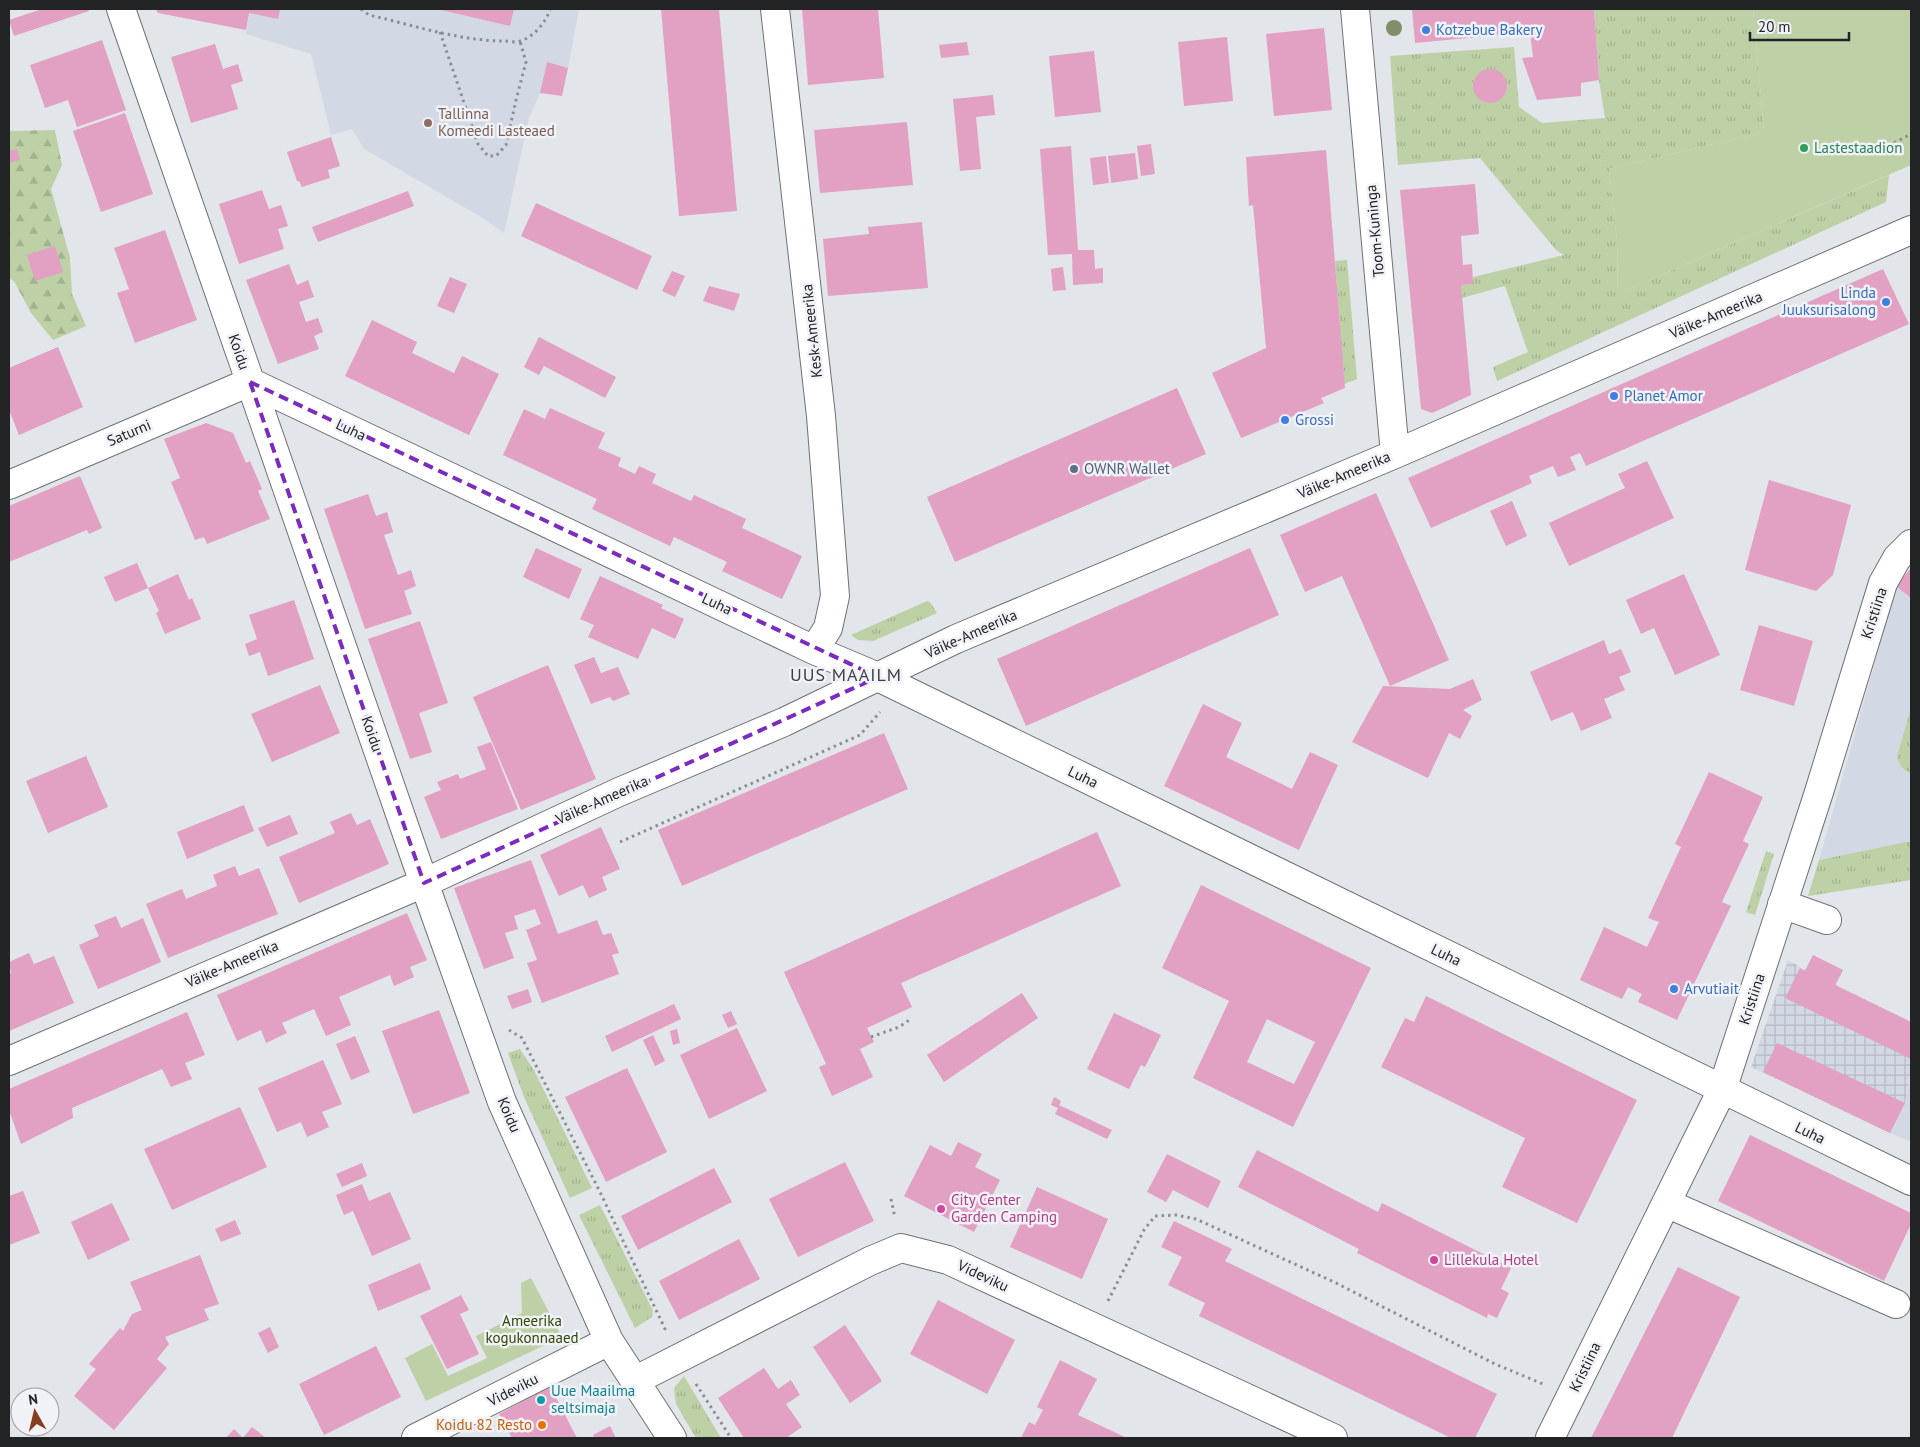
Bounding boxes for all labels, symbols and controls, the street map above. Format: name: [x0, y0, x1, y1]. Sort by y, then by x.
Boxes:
scale bar: [1750, 10, 1849, 42]
text: 20 m: [1758, 17, 1791, 36]
place label: Kotzebue Bakery: [1436, 20, 1542, 39]
marker: Kotzebue Bakery: [1420, 24, 1432, 36]
place label: Tallinna Komeedi Lasteaed: [438, 104, 555, 140]
marker: Tallinna Komeedi Lasteaed: [422, 117, 434, 129]
place label: Lastestaadion: [1814, 138, 1902, 157]
marker: Lastestaadion: [1798, 142, 1810, 154]
street label: Toom-Kuninga: [1361, 184, 1388, 278]
street label: Kesk-Ameerika: [797, 283, 826, 379]
place label: Linda Juuksurisalong: [1781, 283, 1876, 319]
street label: Väike-Ameerika: [1666, 286, 1765, 343]
marker: Linda Juuksurisalong: [1880, 296, 1892, 308]
street label: Koidu: [225, 331, 254, 372]
place label: Planet Amor: [1624, 386, 1703, 405]
marker: Planet Amor: [1608, 390, 1620, 402]
place label: Grossi: [1295, 410, 1334, 429]
street label: Luha: [333, 414, 369, 445]
marker: Grossi: [1279, 414, 1291, 426]
street label: Saturni: [104, 415, 154, 450]
street label: Väike-Ameerika: [1294, 446, 1393, 503]
place label: OWNR Wallet: [1084, 459, 1170, 478]
marker: OWNR Wallet: [1068, 463, 1080, 475]
street label: Kristiina: [1856, 585, 1891, 641]
street label: Luha: [699, 588, 735, 619]
street label: Väike-Ameerika: [921, 605, 1020, 663]
district label: UUS MAAILM: [790, 663, 902, 686]
street label: Koidu: [358, 713, 387, 754]
street label: Luha: [1065, 761, 1101, 792]
street label: Väike-Ameerika: [552, 771, 651, 829]
street label: Väike-Ameerika: [182, 935, 281, 992]
street label: Luha: [1428, 939, 1464, 970]
street label: Kristiina: [1734, 971, 1769, 1027]
place label: Arvutiait: [1684, 979, 1739, 998]
marker: Arvutiait: [1668, 983, 1680, 995]
street label: Koidu: [494, 1094, 525, 1135]
street label: Luha: [1792, 1117, 1828, 1148]
place label: City Center Garden Camping: [951, 1190, 1057, 1226]
marker: City Center Garden Camping: [935, 1203, 947, 1215]
place label: Lillekula Hotel: [1444, 1250, 1539, 1269]
marker: Lillekula Hotel: [1428, 1254, 1440, 1266]
street label: Videviku: [954, 1255, 1012, 1296]
park label: Ameerika kogukonnaaed: [485, 1311, 579, 1347]
street label: Kristiina: [1564, 1339, 1605, 1395]
street label: Videviku: [483, 1369, 541, 1411]
place label: Uue Maailma seltsimaja: [551, 1381, 635, 1417]
north arrow: [10, 1387, 60, 1437]
text: N: [27, 1390, 39, 1409]
marker: Uue Maailma seltsimaja: [535, 1394, 547, 1406]
place label: Koidu 82 Resto: [436, 1415, 532, 1434]
marker: Koidu 82 Resto: [536, 1419, 548, 1431]

